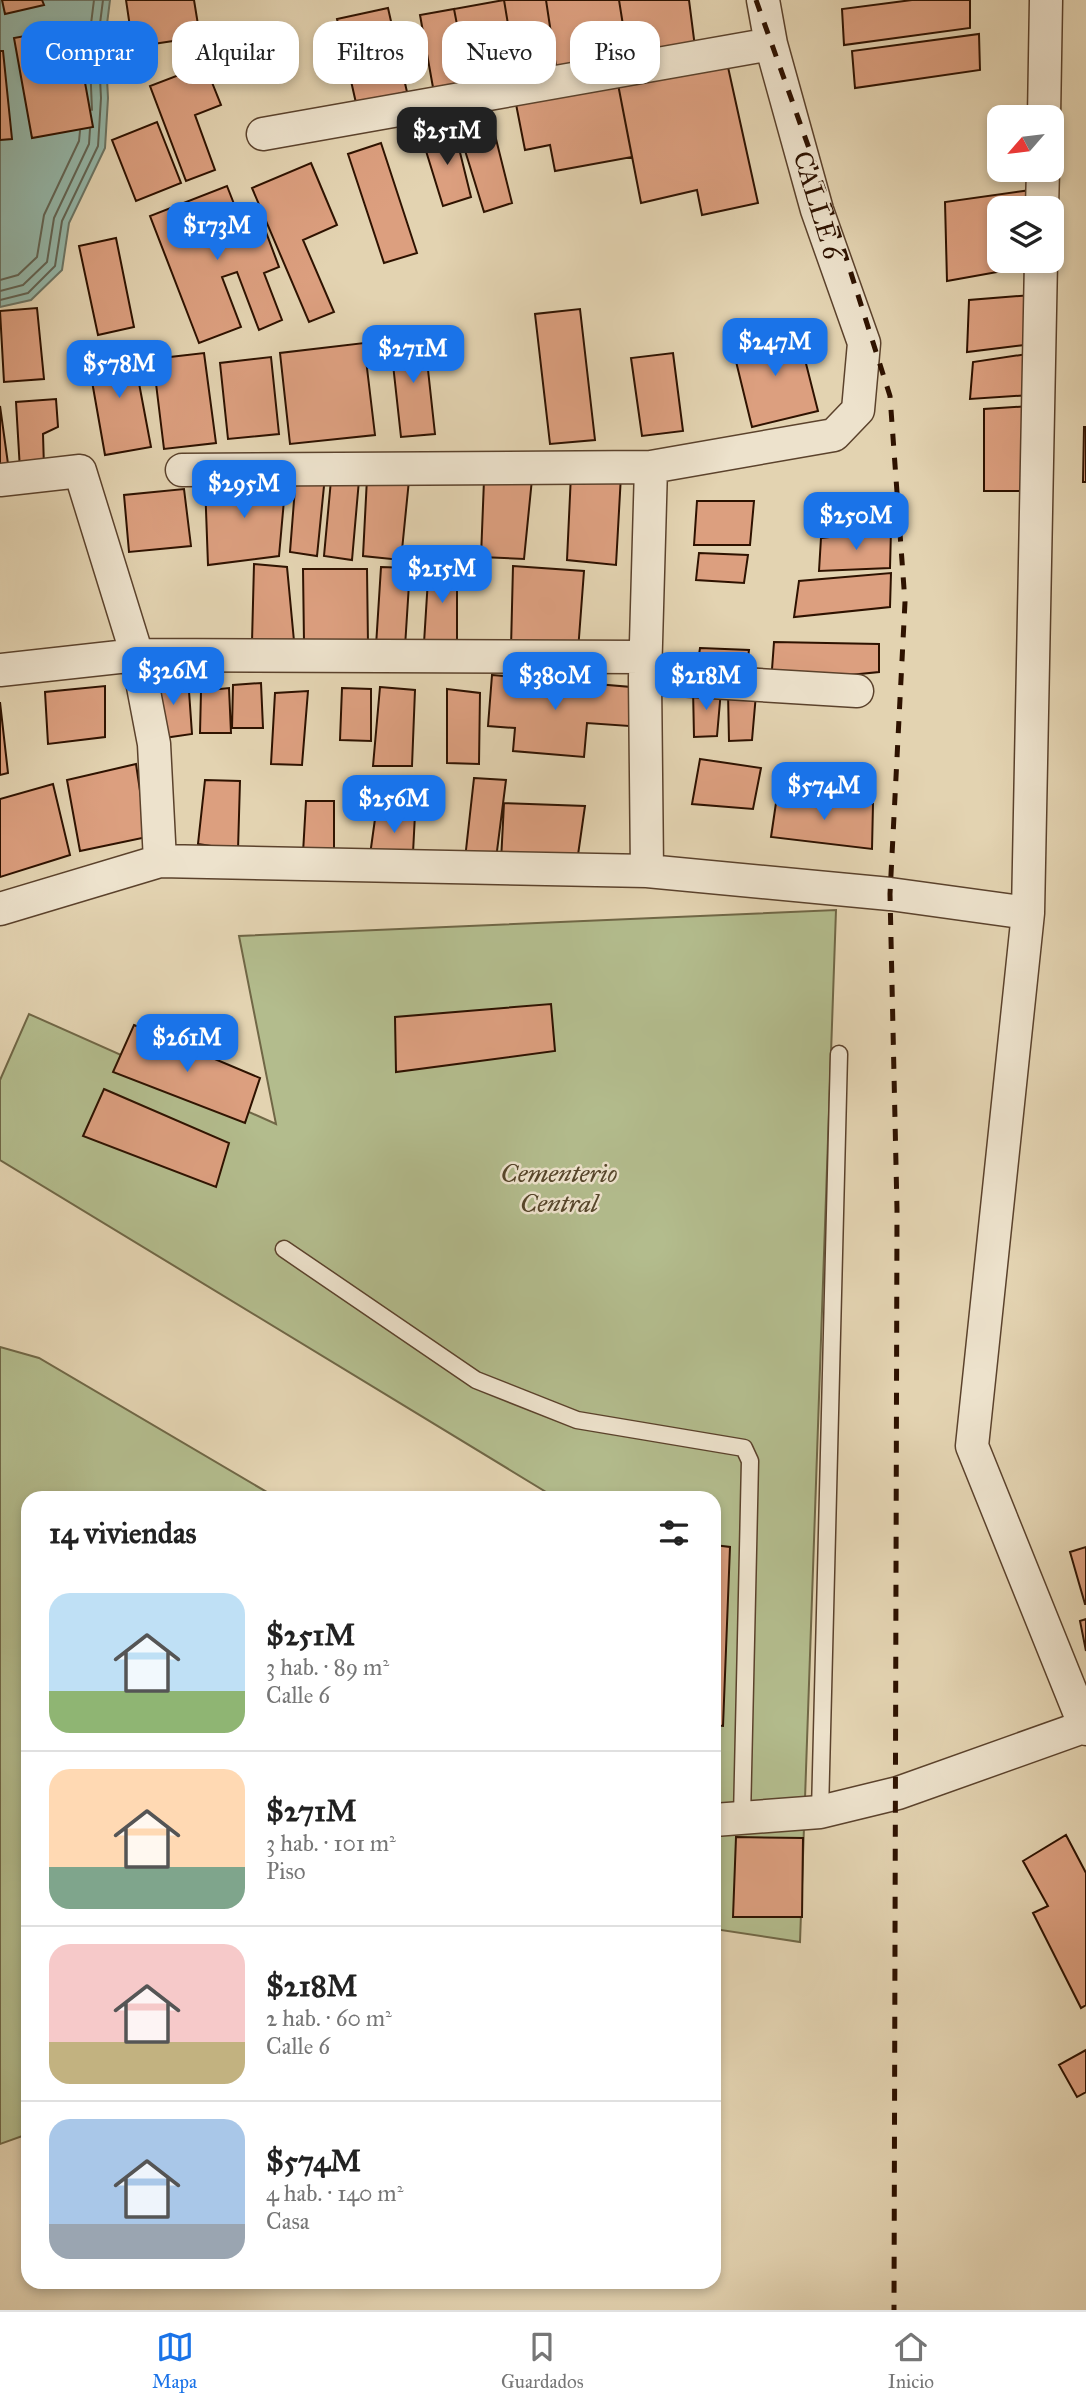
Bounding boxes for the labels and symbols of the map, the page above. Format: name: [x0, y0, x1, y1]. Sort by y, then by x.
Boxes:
north arrow: [987, 105, 1064, 182]
pin: $251M: [398, 108, 496, 167]
street label: CALLE 6: [786, 147, 850, 263]
pin: $173M: [168, 202, 266, 262]
pin: $247M: [726, 318, 824, 378]
pin: $271M: [364, 326, 462, 385]
pin: $578M: [70, 340, 168, 400]
pin: $295M: [195, 461, 293, 520]
pin: $250M: [807, 492, 905, 552]
pin: $215M: [393, 546, 491, 605]
pin: $326M: [124, 648, 222, 707]
pin: $380M: [506, 652, 604, 712]
pin: $218M: [657, 652, 755, 712]
pin: $574M: [775, 762, 873, 822]
pin: $256M: [345, 776, 443, 835]
pin: $261M: [138, 1014, 236, 1074]
park label: Cementerio Central: [501, 1157, 618, 1219]

